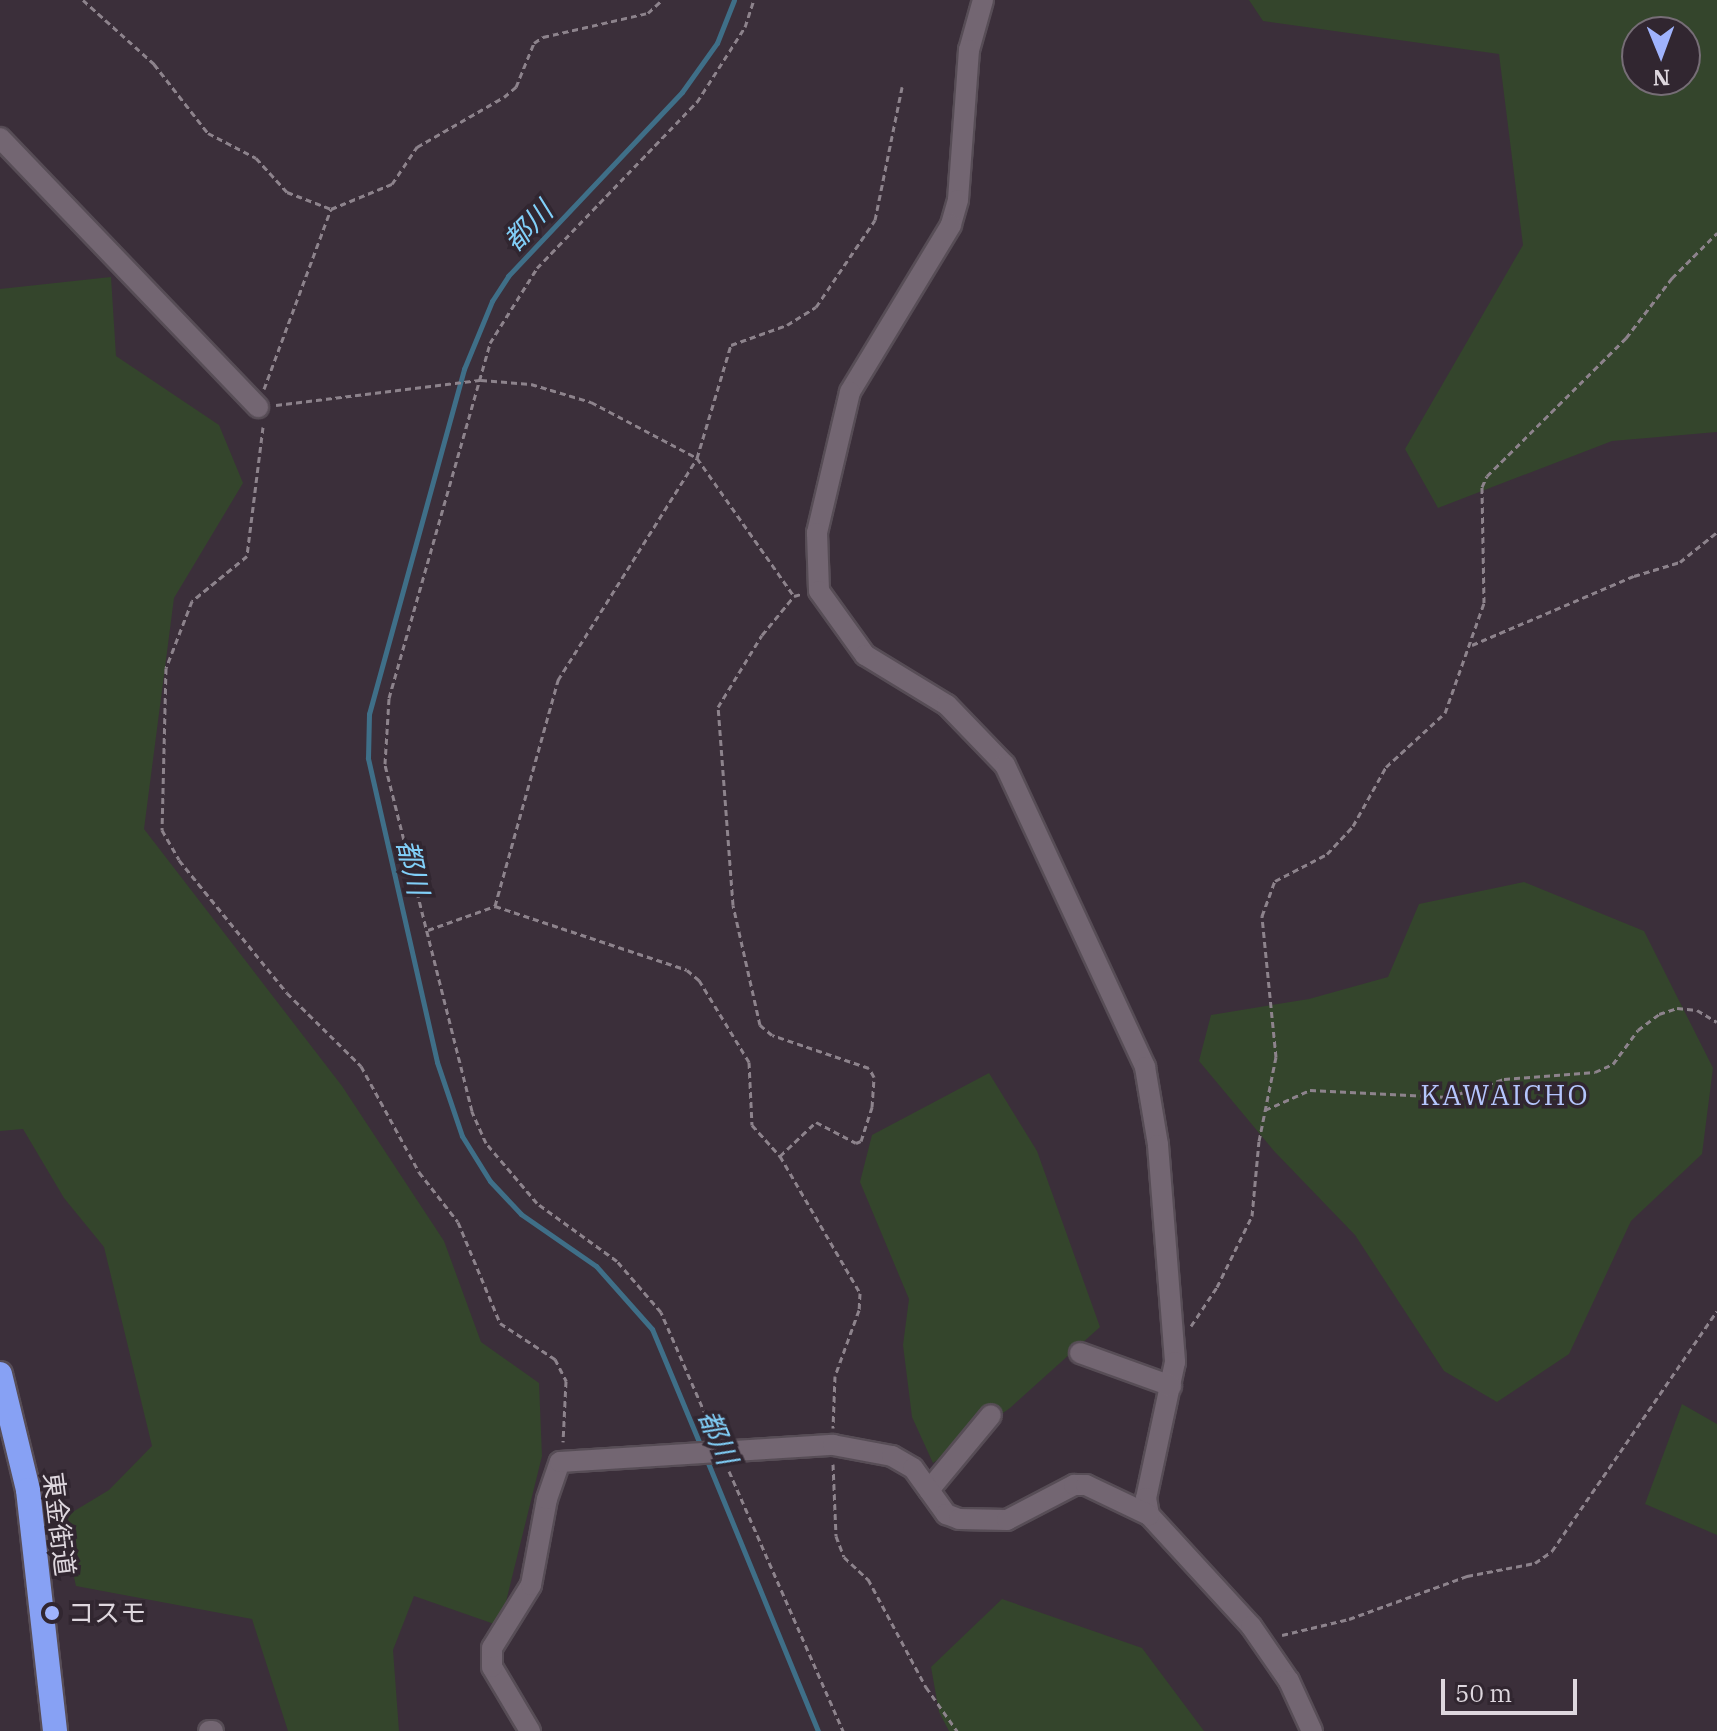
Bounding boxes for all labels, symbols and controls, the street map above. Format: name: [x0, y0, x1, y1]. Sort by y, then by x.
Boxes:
north arrow: [1621, 16, 1701, 96]
text: N: [1652, 64, 1670, 93]
water label: 都川: [496, 194, 560, 258]
water label: 都川: [390, 836, 436, 898]
district label: KAWAICHO: [1420, 1078, 1590, 1112]
water label: 都川: [692, 1405, 744, 1469]
street label: 東金街道: [37, 1470, 81, 1578]
place label: コスモ: [68, 1597, 146, 1629]
marker: コスモ: [43, 1604, 61, 1622]
scale bar: [1445, 1663, 1581, 1713]
text: 50 m: [1455, 1677, 1512, 1709]

